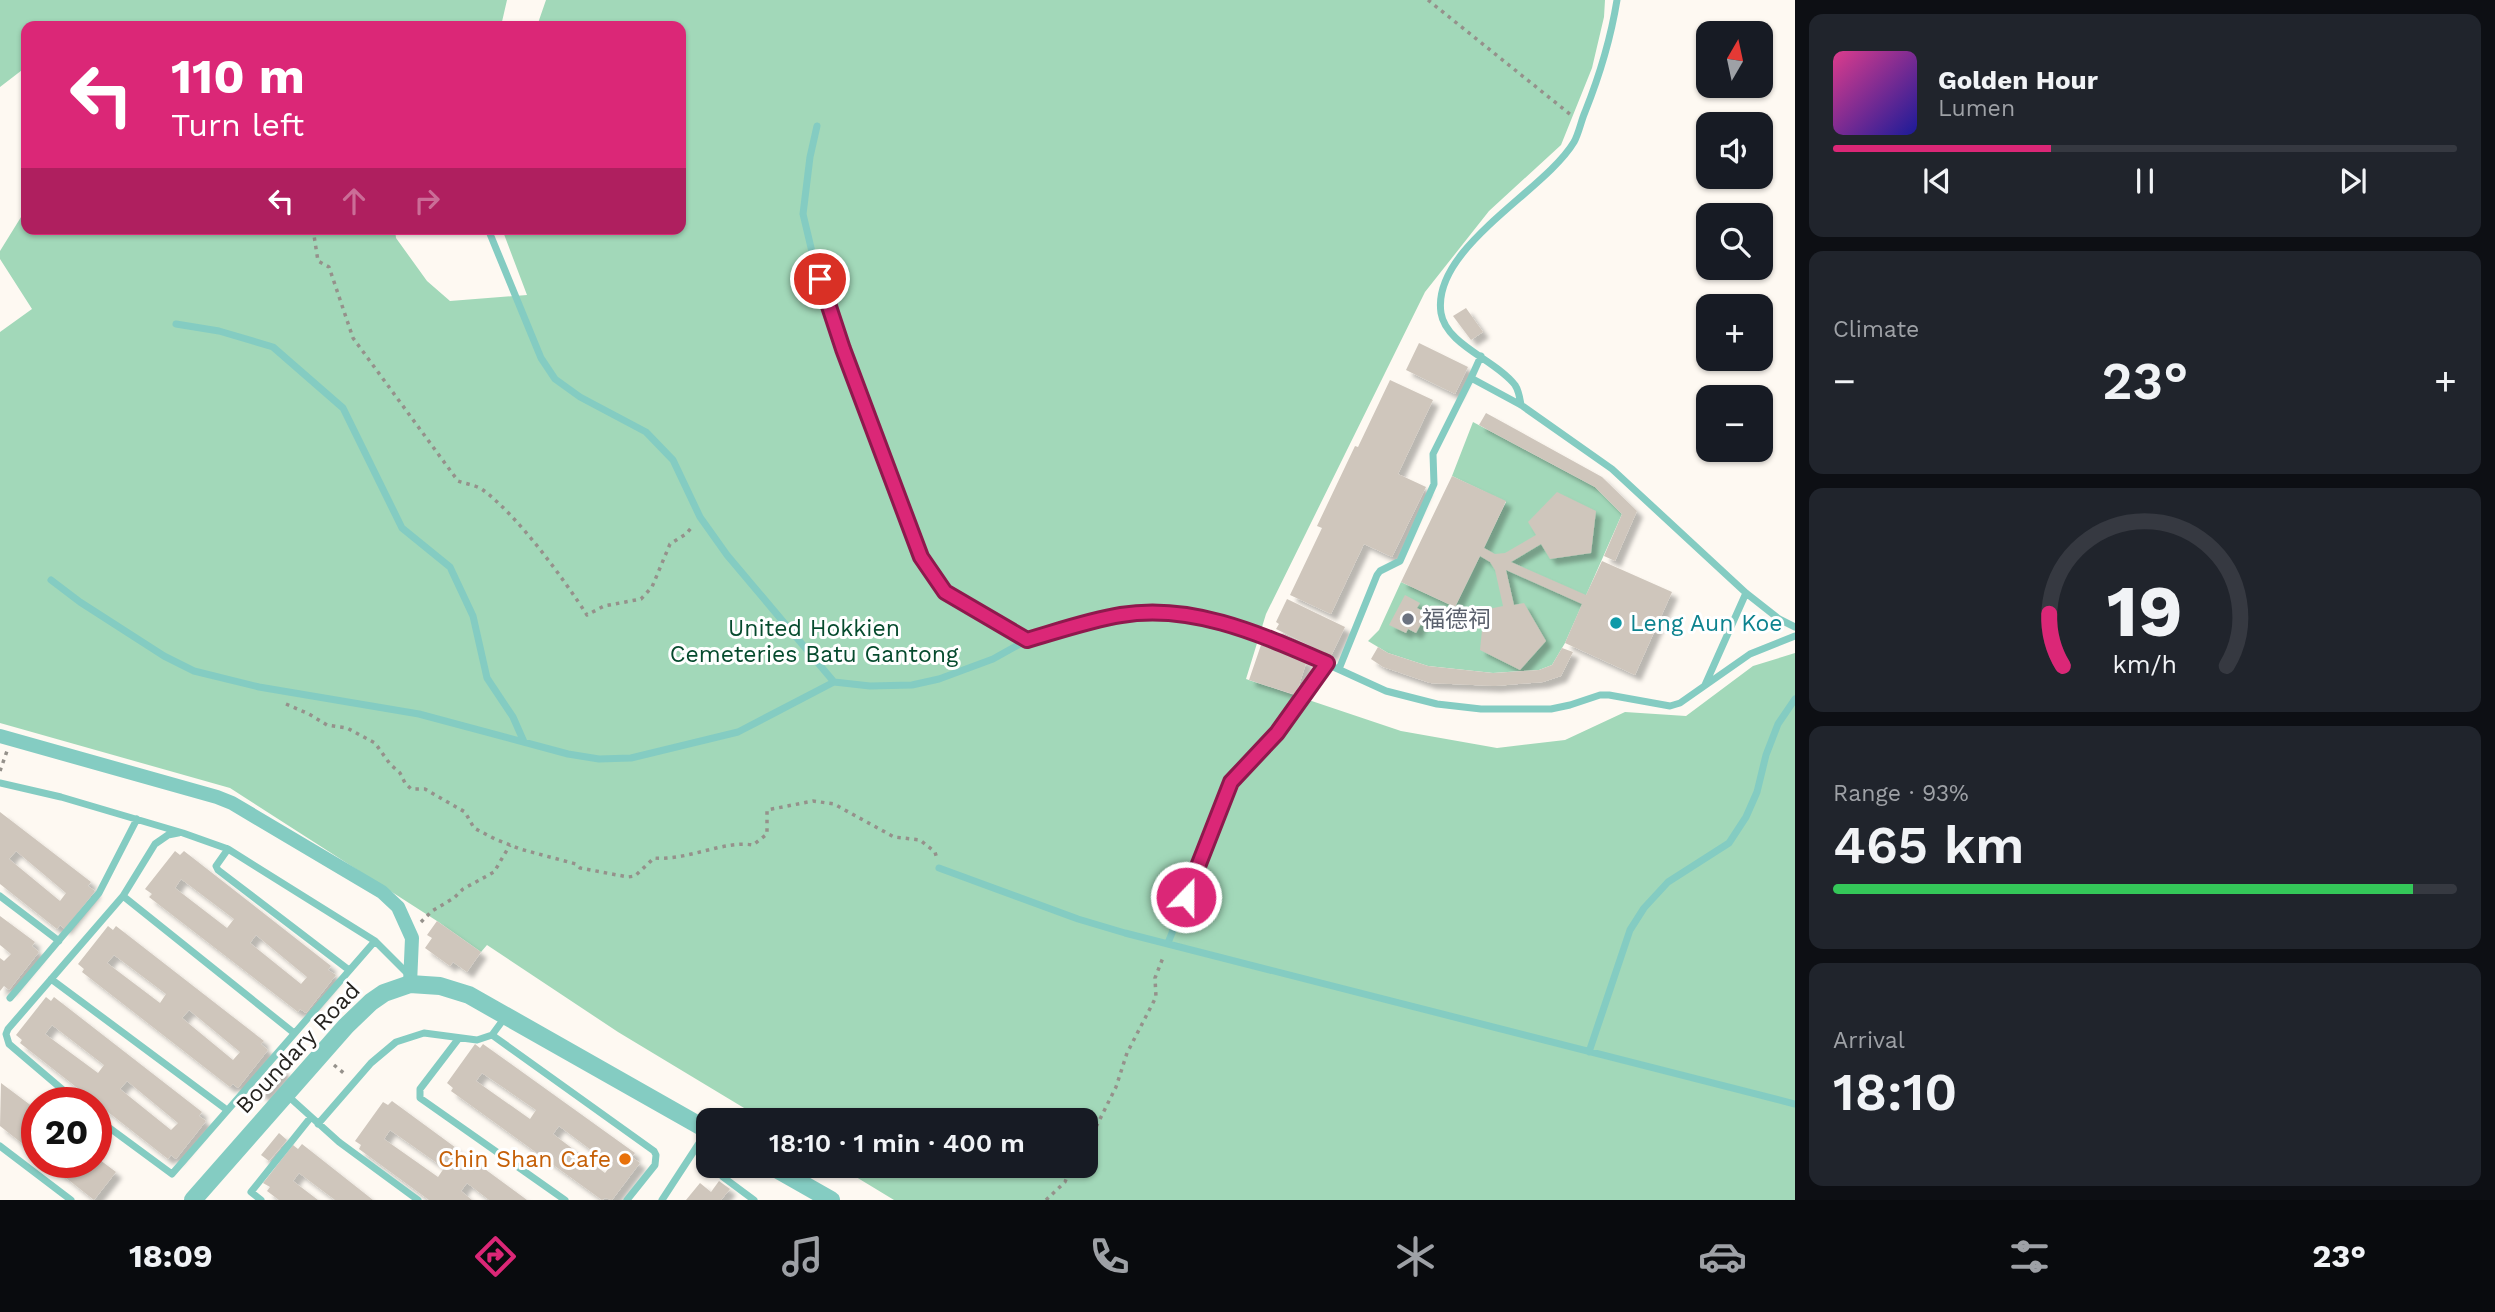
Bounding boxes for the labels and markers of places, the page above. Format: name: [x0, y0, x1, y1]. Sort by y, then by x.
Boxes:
pin: [790, 249, 850, 309]
place label: 福德祠: [1422, 606, 1491, 633]
place label: Leng Aun Koe: [1630, 610, 1783, 637]
marker: 福德祠: [1400, 611, 1416, 627]
marker: Leng Aun Koe: [1608, 615, 1624, 631]
place label: Chin Shan Cafe: [438, 1146, 611, 1173]
marker: Chin Shan Cafe: [617, 1151, 633, 1167]

